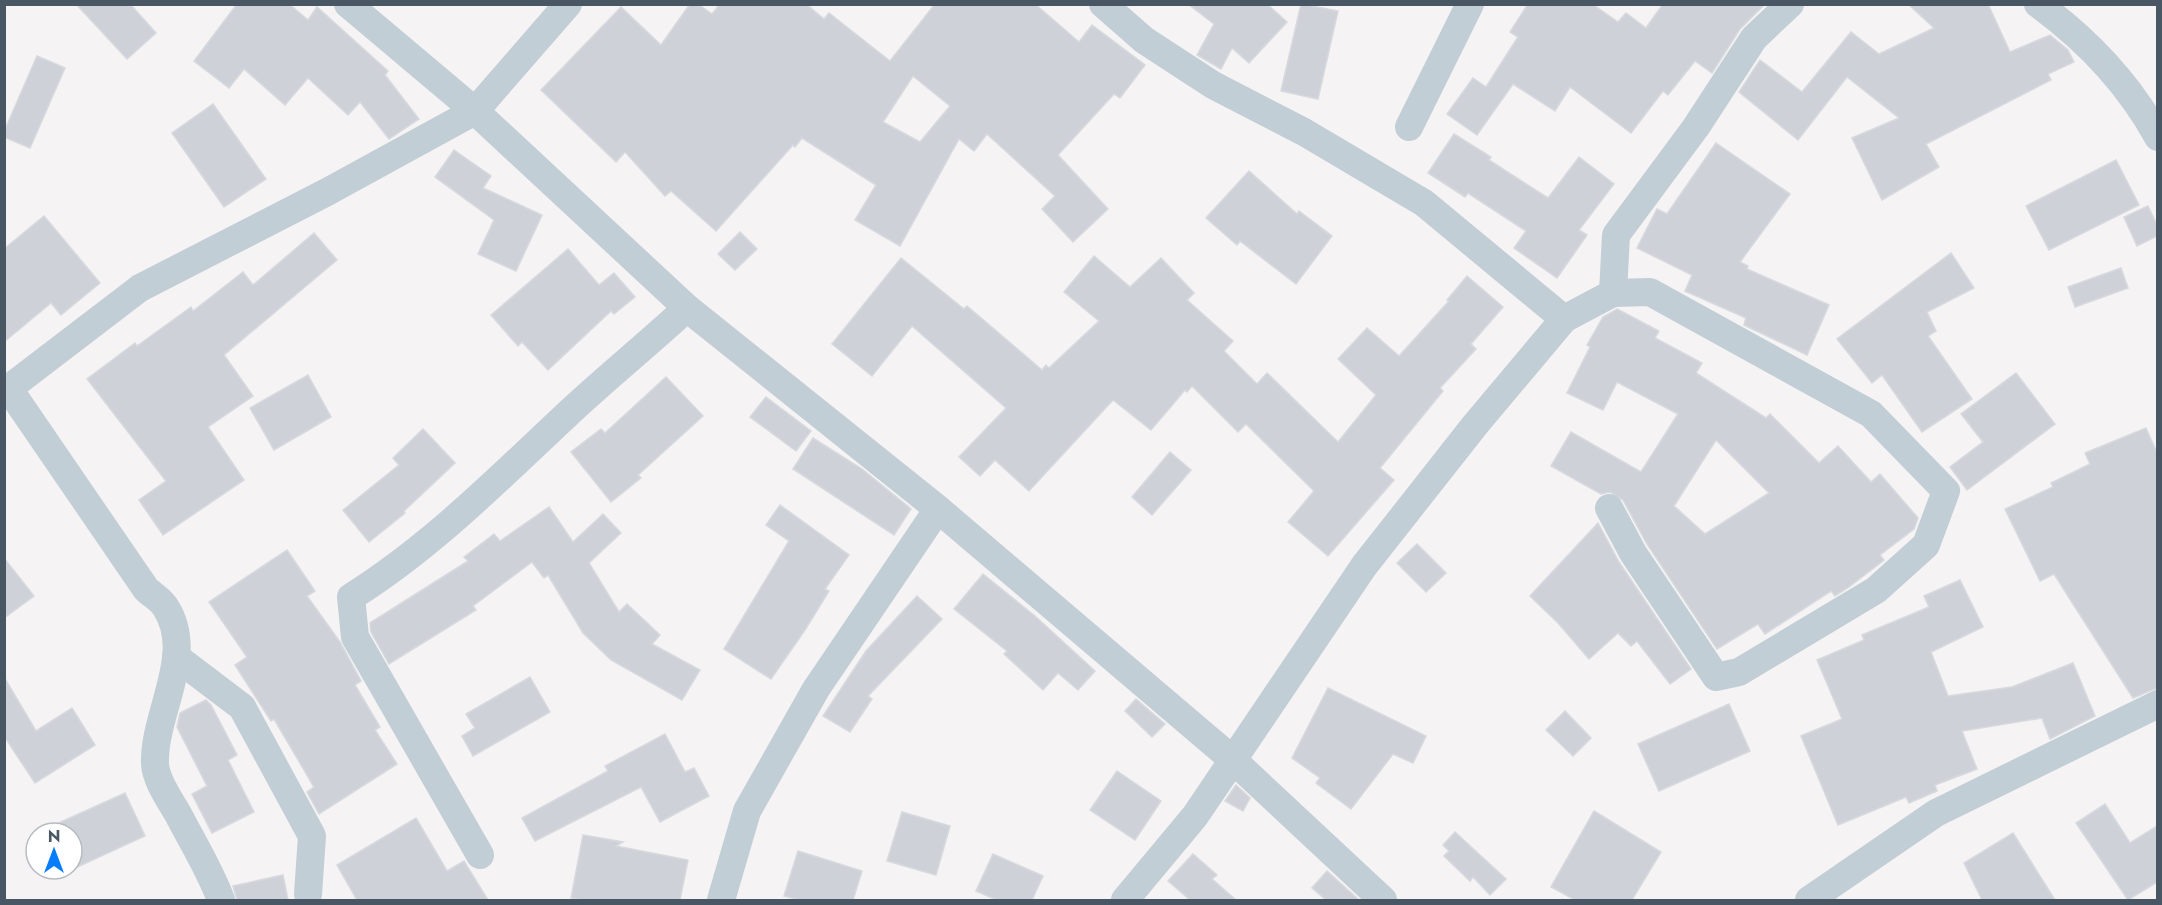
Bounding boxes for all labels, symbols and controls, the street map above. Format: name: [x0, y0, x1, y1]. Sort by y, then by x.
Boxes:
north arrow: [24, 821, 84, 881]
text: N: [48, 825, 60, 848]

